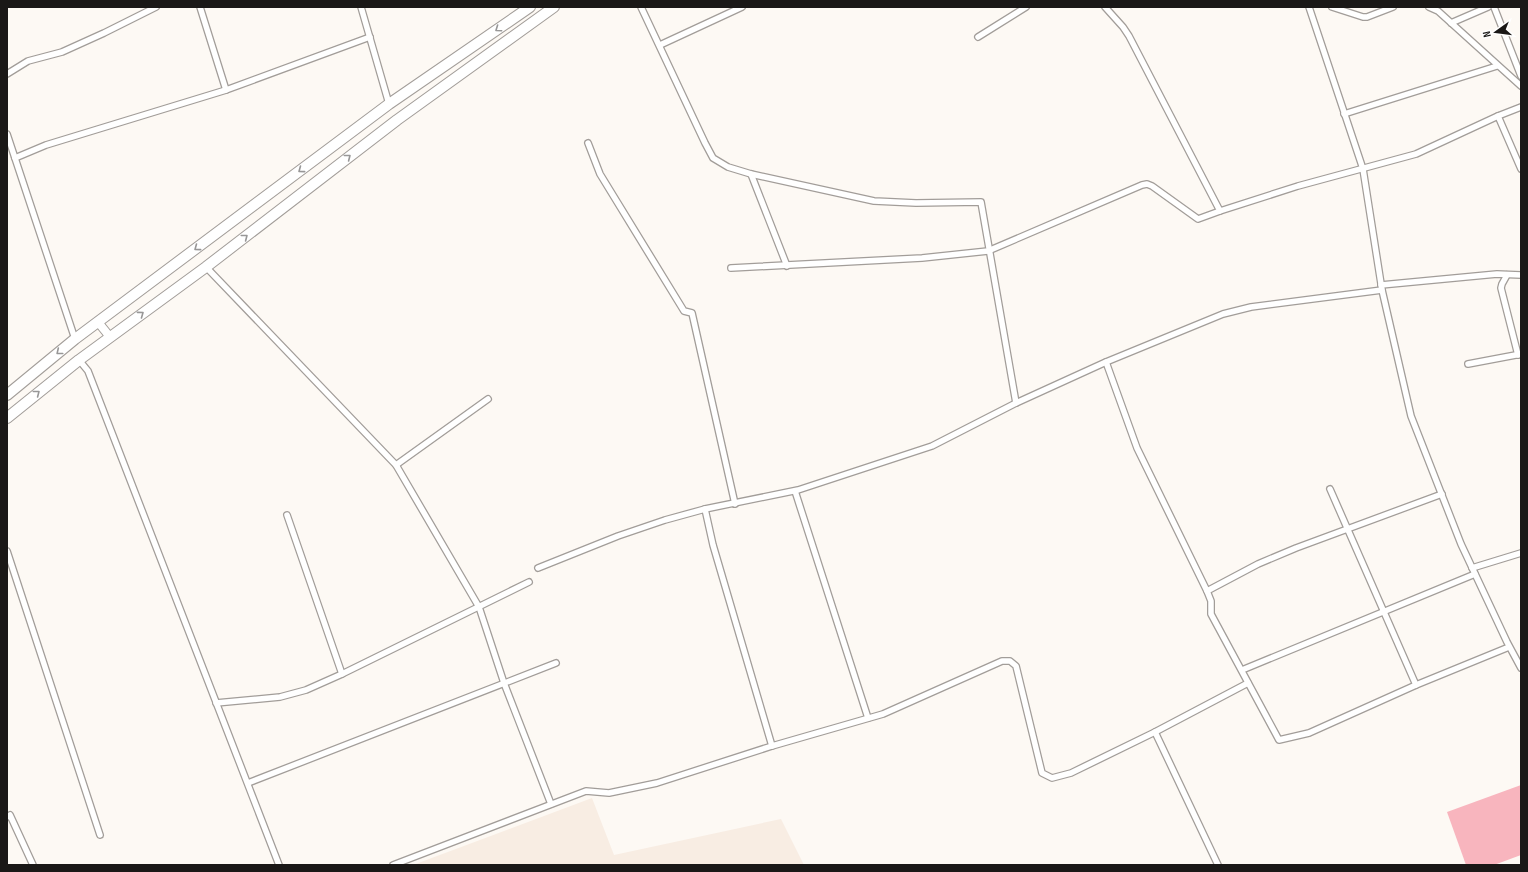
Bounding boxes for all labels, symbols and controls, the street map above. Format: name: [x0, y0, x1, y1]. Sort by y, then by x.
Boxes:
north arrow: [1476, 12, 1516, 52]
one-way arrow: [495, 24, 502, 31]
text: N: [1480, 30, 1494, 39]
one-way arrow: [343, 155, 350, 162]
one-way arrow: [298, 165, 305, 172]
one-way arrow: [240, 234, 247, 241]
one-way arrow: [194, 243, 201, 250]
one-way arrow: [136, 312, 143, 319]
one-way arrow: [57, 347, 64, 354]
one-way arrow: [32, 390, 39, 397]

